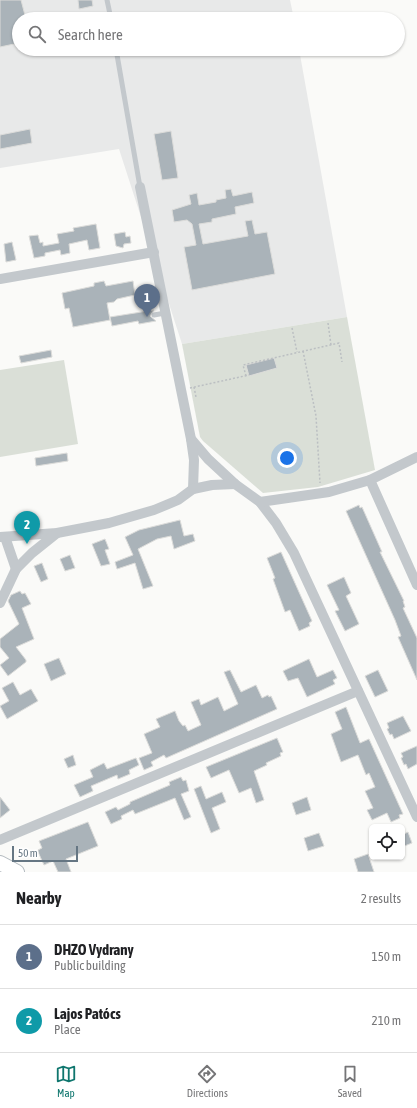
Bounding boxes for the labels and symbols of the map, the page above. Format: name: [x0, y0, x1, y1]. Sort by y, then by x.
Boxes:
pin: 1: [134, 284, 160, 317]
your location: [277, 448, 297, 468]
pin: 2: [14, 511, 40, 544]
scale bar: [12, 844, 78, 863]

